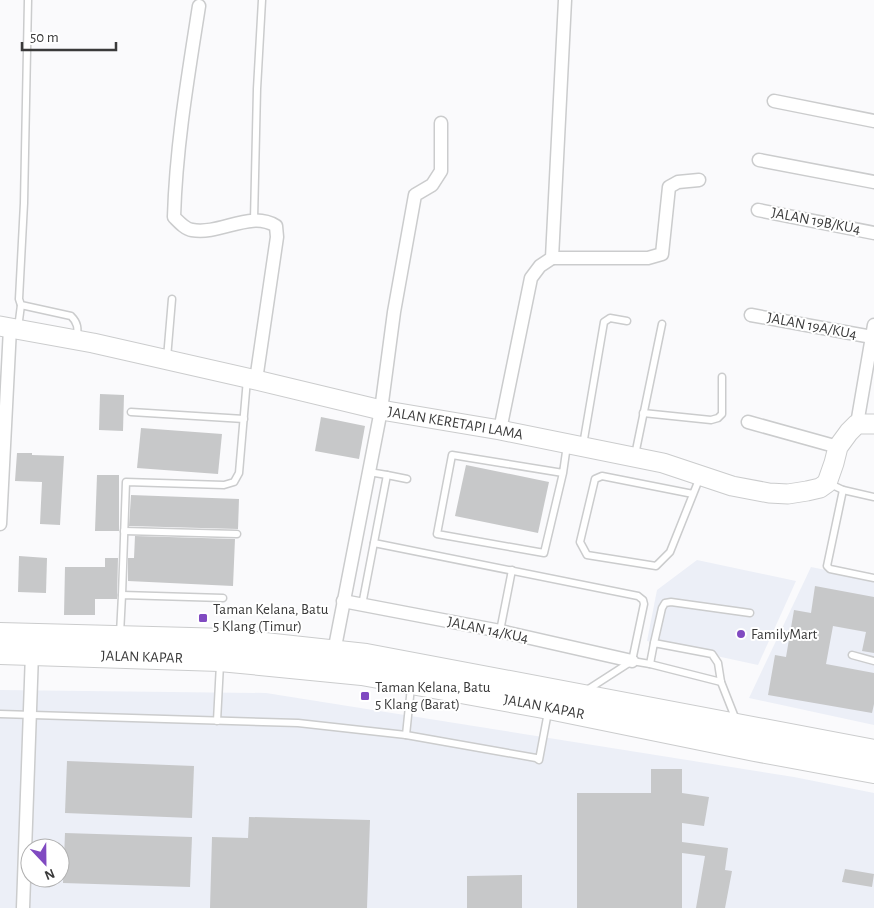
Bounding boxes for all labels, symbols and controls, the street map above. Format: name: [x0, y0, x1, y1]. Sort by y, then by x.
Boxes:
scale bar: [22, 20, 116, 52]
text: 50 m: [30, 30, 59, 45]
street label: JALAN 19B/KU4: [770, 205, 862, 237]
street label: JALAN 19A/KU4: [766, 310, 858, 342]
street label: JALAN KERETAPI LAMA: [387, 404, 525, 442]
place label: Taman Kelana, Batu 5 Klang (Timur): [213, 602, 329, 634]
marker: Taman Kelana, Batu 5 Klang (Timur): [197, 612, 209, 624]
street label: JALAN 14/KU4: [446, 614, 530, 646]
place label: FamilyMart: [751, 627, 818, 642]
marker: FamilyMart: [735, 628, 747, 640]
street label: JALAN KAPAR: [101, 648, 183, 665]
place label: Taman Kelana, Batu 5 Klang (Barat): [375, 680, 491, 712]
marker: Taman Kelana, Batu 5 Klang (Barat): [359, 690, 371, 702]
street label: JALAN KAPAR: [503, 691, 586, 722]
north arrow: [20, 838, 70, 888]
text: N: [42, 866, 57, 882]

